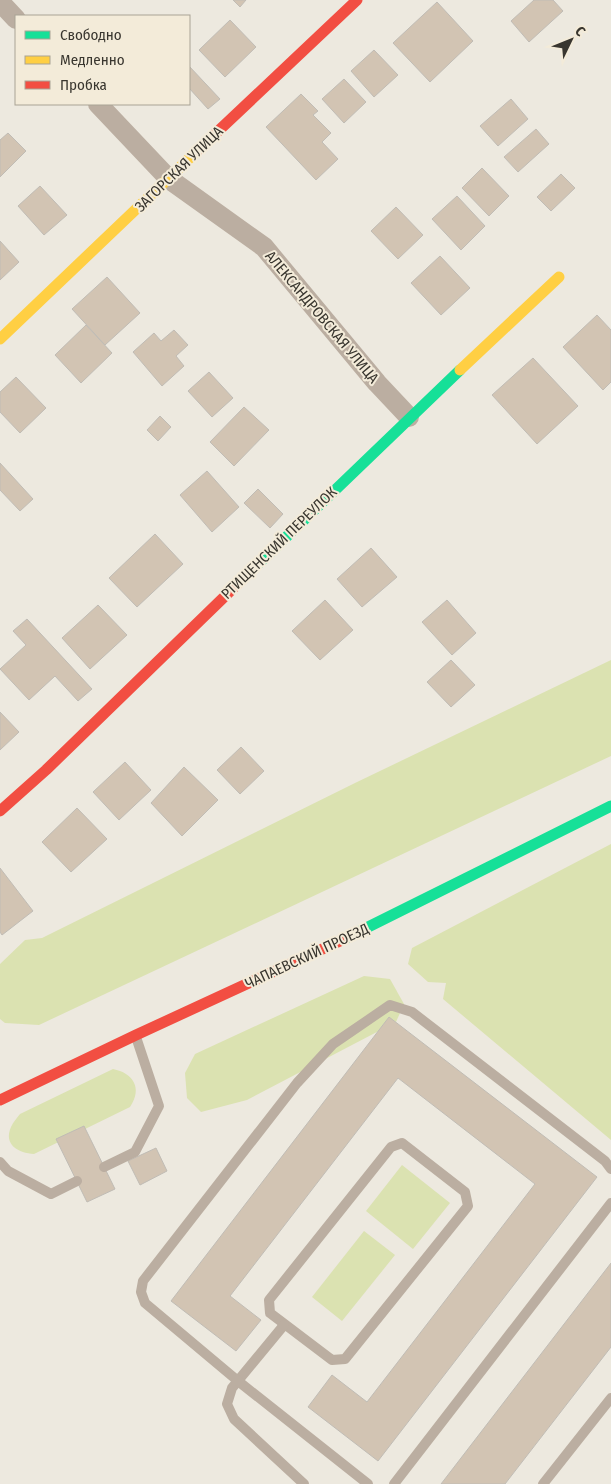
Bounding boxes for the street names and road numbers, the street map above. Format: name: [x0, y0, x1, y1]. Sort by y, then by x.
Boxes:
street label: ЗАГОРСКАЯ УЛИЦА: [131, 122, 227, 216]
street label: АЛЕКСАНДРОВСКАЯ УЛИЦА: [261, 247, 383, 387]
street label: РТИЩЕНСКИЙ ПЕРЕУЛОК: [217, 483, 341, 603]
street label: ЧАПАЕВСКИЙ ПРОЕЗД: [242, 919, 372, 993]

